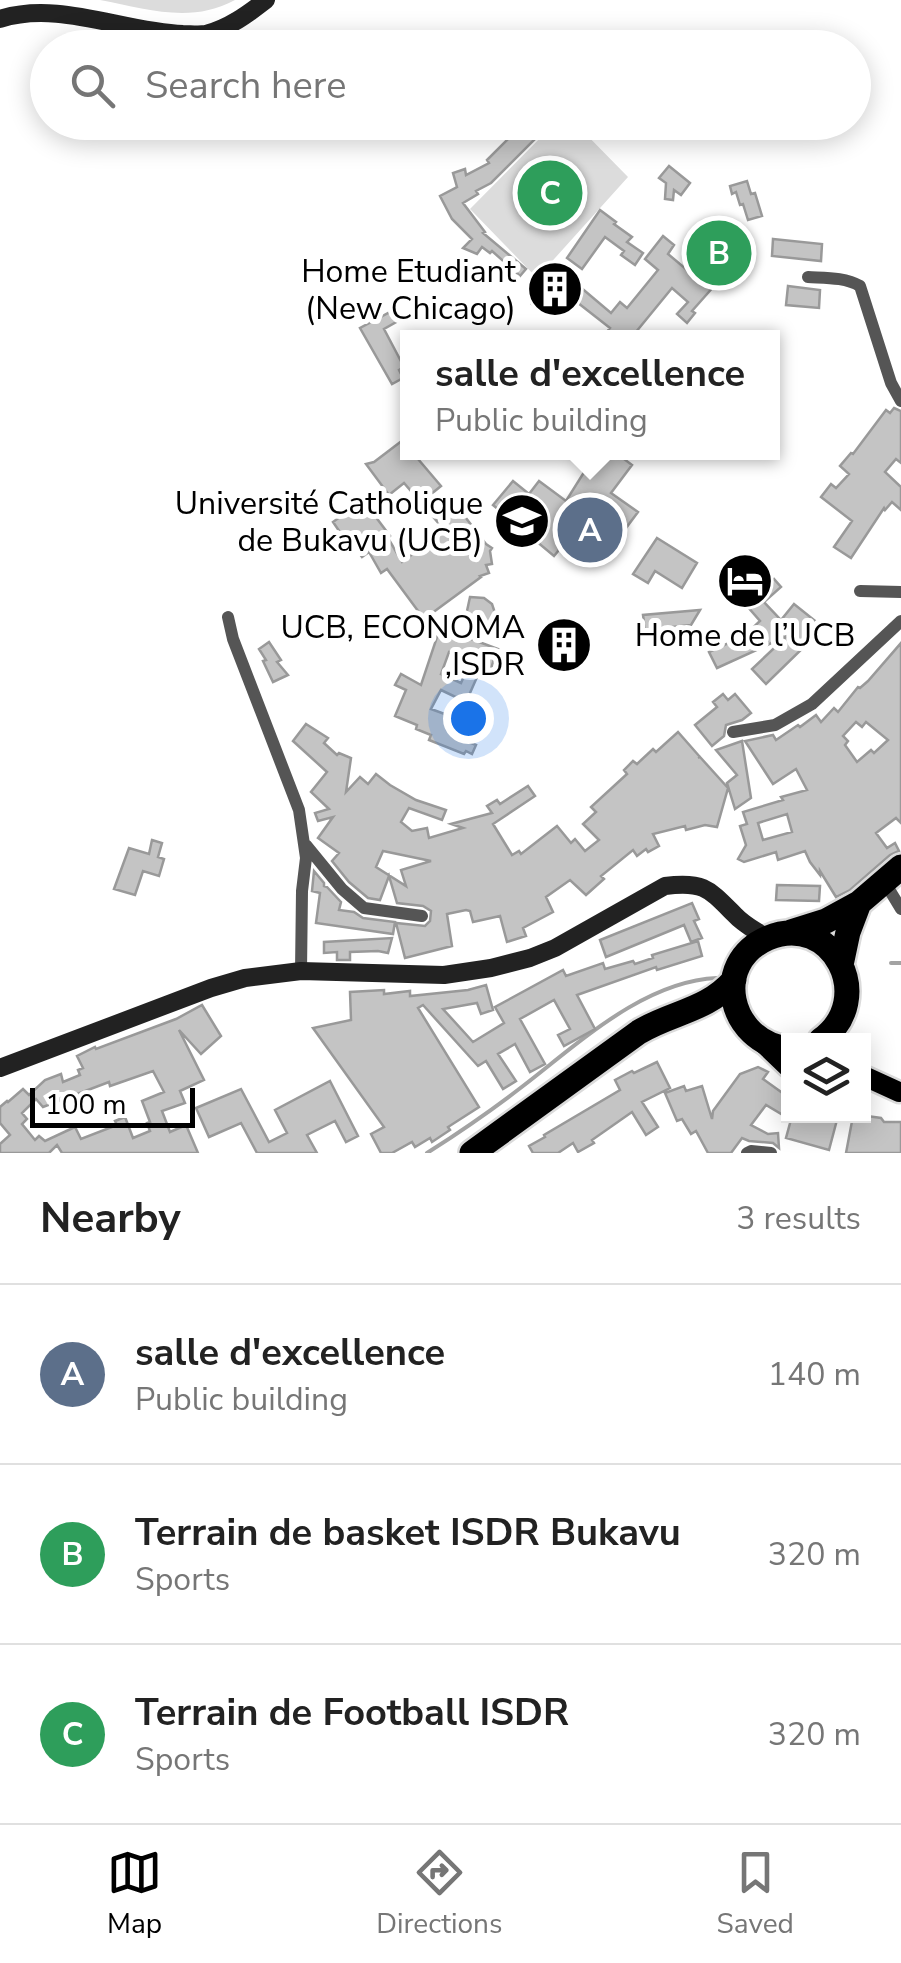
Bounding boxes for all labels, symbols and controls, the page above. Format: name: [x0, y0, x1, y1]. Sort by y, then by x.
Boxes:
search box: [30, 30, 871, 140]
icon: search: [65, 58, 120, 113]
text: Search here: [145, 60, 346, 111]
pin: C: [518, 156, 582, 230]
pin: B: [686, 216, 752, 290]
place label: Home Etudiant (New Chicago): [301, 250, 517, 330]
building icon: Home Etudiant (New Chicago): [525, 259, 585, 319]
popup: [400, 330, 780, 460]
text: salle d'excellence: [435, 348, 745, 399]
text: Public building: [435, 399, 648, 442]
place label: Université Catholique de Bukavu (UCB): [175, 482, 483, 562]
school or university icon: Université Catholique de Bukavu (UCB): [492, 491, 552, 551]
pin: A: [558, 492, 622, 568]
hotel icon: Home de l’UCB: [715, 551, 775, 611]
place label: UCB, ECONOMA ,ISDR: [280, 606, 525, 686]
place label: Home de l’UCB: [635, 614, 855, 657]
building icon: UCB, ECONOMA ,ISDR: [534, 615, 594, 675]
your location: [443, 693, 494, 744]
map controls: [781, 1033, 871, 1123]
button: layers: [781, 1033, 871, 1123]
scale bar: [30, 1083, 195, 1128]
text: 100 m: [45, 1086, 127, 1124]
text: Nearby: [40, 1190, 181, 1247]
text: 3 results: [736, 1197, 861, 1240]
text: salle d'excellence: [135, 1327, 445, 1378]
text: A: [61, 1353, 84, 1396]
text: 140 m: [768, 1353, 861, 1396]
text: Public building: [135, 1378, 348, 1421]
text: Terrain de basket ISDR Bukavu: [135, 1507, 681, 1558]
text: B: [61, 1533, 84, 1576]
text: 320 m: [768, 1533, 861, 1576]
text: Sports: [135, 1558, 230, 1601]
text: Terrain de Football ISDR: [135, 1687, 569, 1738]
text: C: [62, 1713, 83, 1756]
text: 320 m: [768, 1713, 861, 1756]
text: Sports: [135, 1738, 230, 1781]
tab: Map: [107, 1845, 162, 1943]
tab: Directions: [376, 1845, 502, 1943]
tab: Saved: [717, 1845, 794, 1943]

